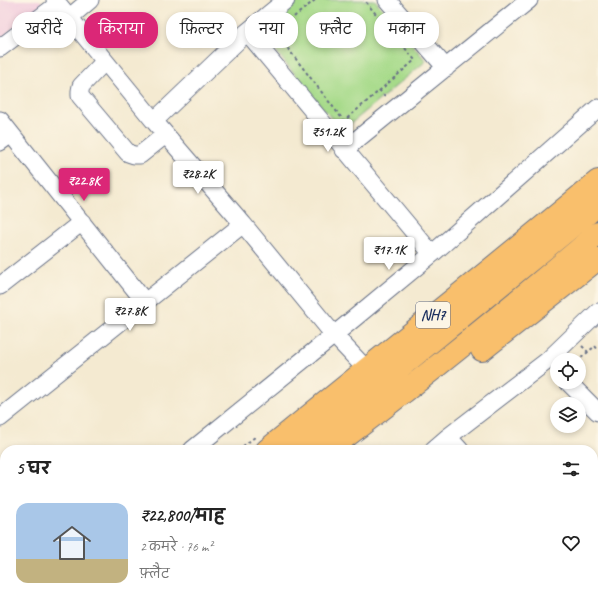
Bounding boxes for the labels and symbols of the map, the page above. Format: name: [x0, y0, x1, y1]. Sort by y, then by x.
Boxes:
pin: ₹51.2K: [295, 119, 361, 153]
pin: ₹28.2K: [165, 161, 231, 195]
pin: ₹22.8K: [51, 168, 117, 202]
pin: ₹17.1K: [356, 237, 422, 271]
pin: ₹27.8K: [97, 298, 163, 332]
road number: NH7: [416, 302, 450, 328]

